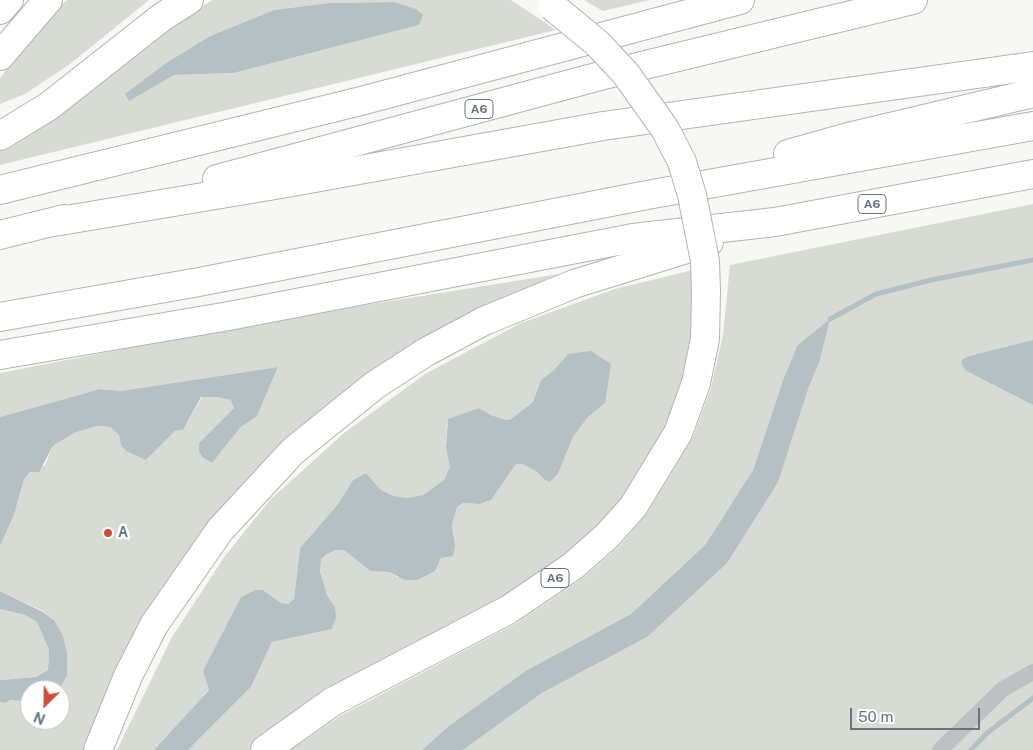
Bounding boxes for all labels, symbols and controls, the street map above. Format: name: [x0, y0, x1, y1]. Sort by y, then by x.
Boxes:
road number: A6: [465, 100, 493, 118]
road number: A6: [858, 194, 886, 213]
place label: A: [118, 525, 128, 541]
marker: A: [102, 527, 114, 539]
road number: A6: [541, 568, 569, 588]
north arrow: [20, 680, 70, 730]
scale bar: [853, 698, 983, 730]
text: N: [31, 708, 48, 727]
text: 50 m: [858, 708, 893, 725]

